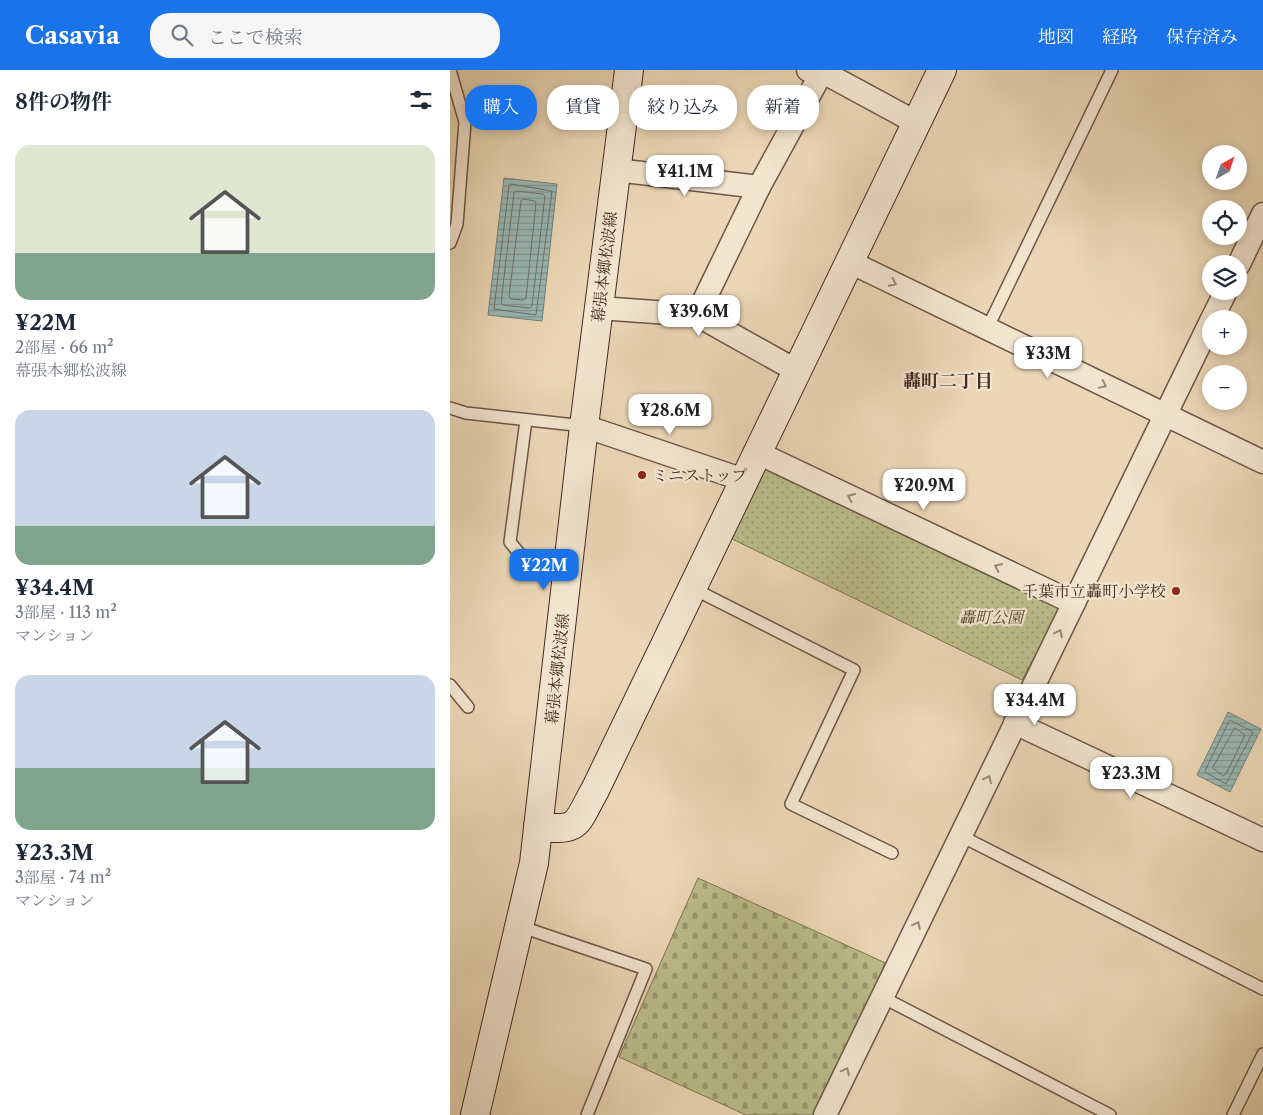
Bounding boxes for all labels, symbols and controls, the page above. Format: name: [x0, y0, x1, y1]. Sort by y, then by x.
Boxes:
search box: [150, 13, 500, 58]
text: Casavia: [25, 21, 120, 50]
icon: search: [168, 21, 196, 49]
text: ここで検索: [208, 26, 303, 49]
text: 地図: [1038, 26, 1074, 48]
text: 経路: [1102, 26, 1138, 48]
text: 保存済み: [1166, 26, 1238, 48]
chip: 購入: [465, 85, 537, 130]
chip: 賃貸: [547, 85, 619, 130]
chip: 絞り込み: [629, 85, 737, 130]
chip: 新着: [747, 85, 819, 130]
icon: filters: [407, 86, 435, 114]
text: 8件の物件: [15, 89, 112, 114]
north arrow: [1202, 145, 1248, 190]
map controls: [1202, 145, 1247, 410]
pin: ¥41.1M: [644, 154, 726, 197]
text: ¥41.1M: [657, 161, 713, 181]
icon: home: [180, 177, 270, 267]
button: locate: [1202, 200, 1247, 245]
street label: 幕張本郷松波線: [587, 210, 621, 324]
button: layers: [1202, 255, 1247, 300]
one-way arrow: [888, 277, 897, 287]
pin: ¥39.6M: [658, 294, 740, 337]
text: ¥39.6M: [669, 301, 729, 321]
text: ¥22M: [15, 310, 77, 335]
button: +: [1202, 310, 1247, 355]
pin: ¥33M: [1018, 336, 1078, 379]
text: 2部屋 · 66 m²: [15, 337, 114, 357]
text: ¥33M: [1025, 343, 1071, 363]
text: 幕張本郷松波線: [15, 360, 127, 380]
button: −: [1202, 365, 1247, 410]
district label: 轟町二丁目: [903, 370, 993, 392]
one-way arrow: [1098, 379, 1107, 389]
pin: ¥28.6M: [629, 394, 711, 436]
text: ¥28.6M: [639, 400, 701, 420]
icon: home: [180, 442, 270, 532]
place label: ミニストップ: [652, 465, 748, 485]
pin: ¥20.9M: [883, 468, 965, 511]
marker: ミニストップ: [636, 469, 648, 481]
text: ¥20.9M: [894, 475, 955, 495]
one-way arrow: [848, 494, 857, 504]
pin: ¥22M: [514, 548, 574, 591]
text: ¥22M: [521, 555, 567, 575]
one-way arrow: [994, 563, 1003, 573]
text: ¥34.4M: [15, 575, 94, 600]
place label: 千葉市立轟町小学校: [1022, 581, 1166, 601]
marker: 千葉市立轟町小学校: [1170, 585, 1182, 597]
text: 3部屋 · 113 m²: [15, 602, 117, 622]
park label: 轟町公園: [959, 607, 1026, 627]
street label: 幕張本郷松波線: [541, 612, 573, 726]
text: マンション: [15, 625, 94, 645]
one-way arrow: [1053, 629, 1064, 638]
pin: ¥34.4M: [994, 684, 1076, 726]
text: ¥34.4M: [1005, 690, 1065, 710]
icon: home: [180, 707, 270, 797]
pin: ¥23.3M: [1090, 756, 1172, 799]
text: ¥23.3M: [1101, 763, 1161, 783]
one-way arrow: [982, 775, 993, 784]
text: ¥23.3M: [15, 840, 94, 865]
text: 3部屋 · 74 m²: [15, 867, 111, 887]
text: マンション: [15, 890, 94, 910]
one-way arrow: [911, 921, 922, 930]
one-way arrow: [840, 1067, 850, 1076]

